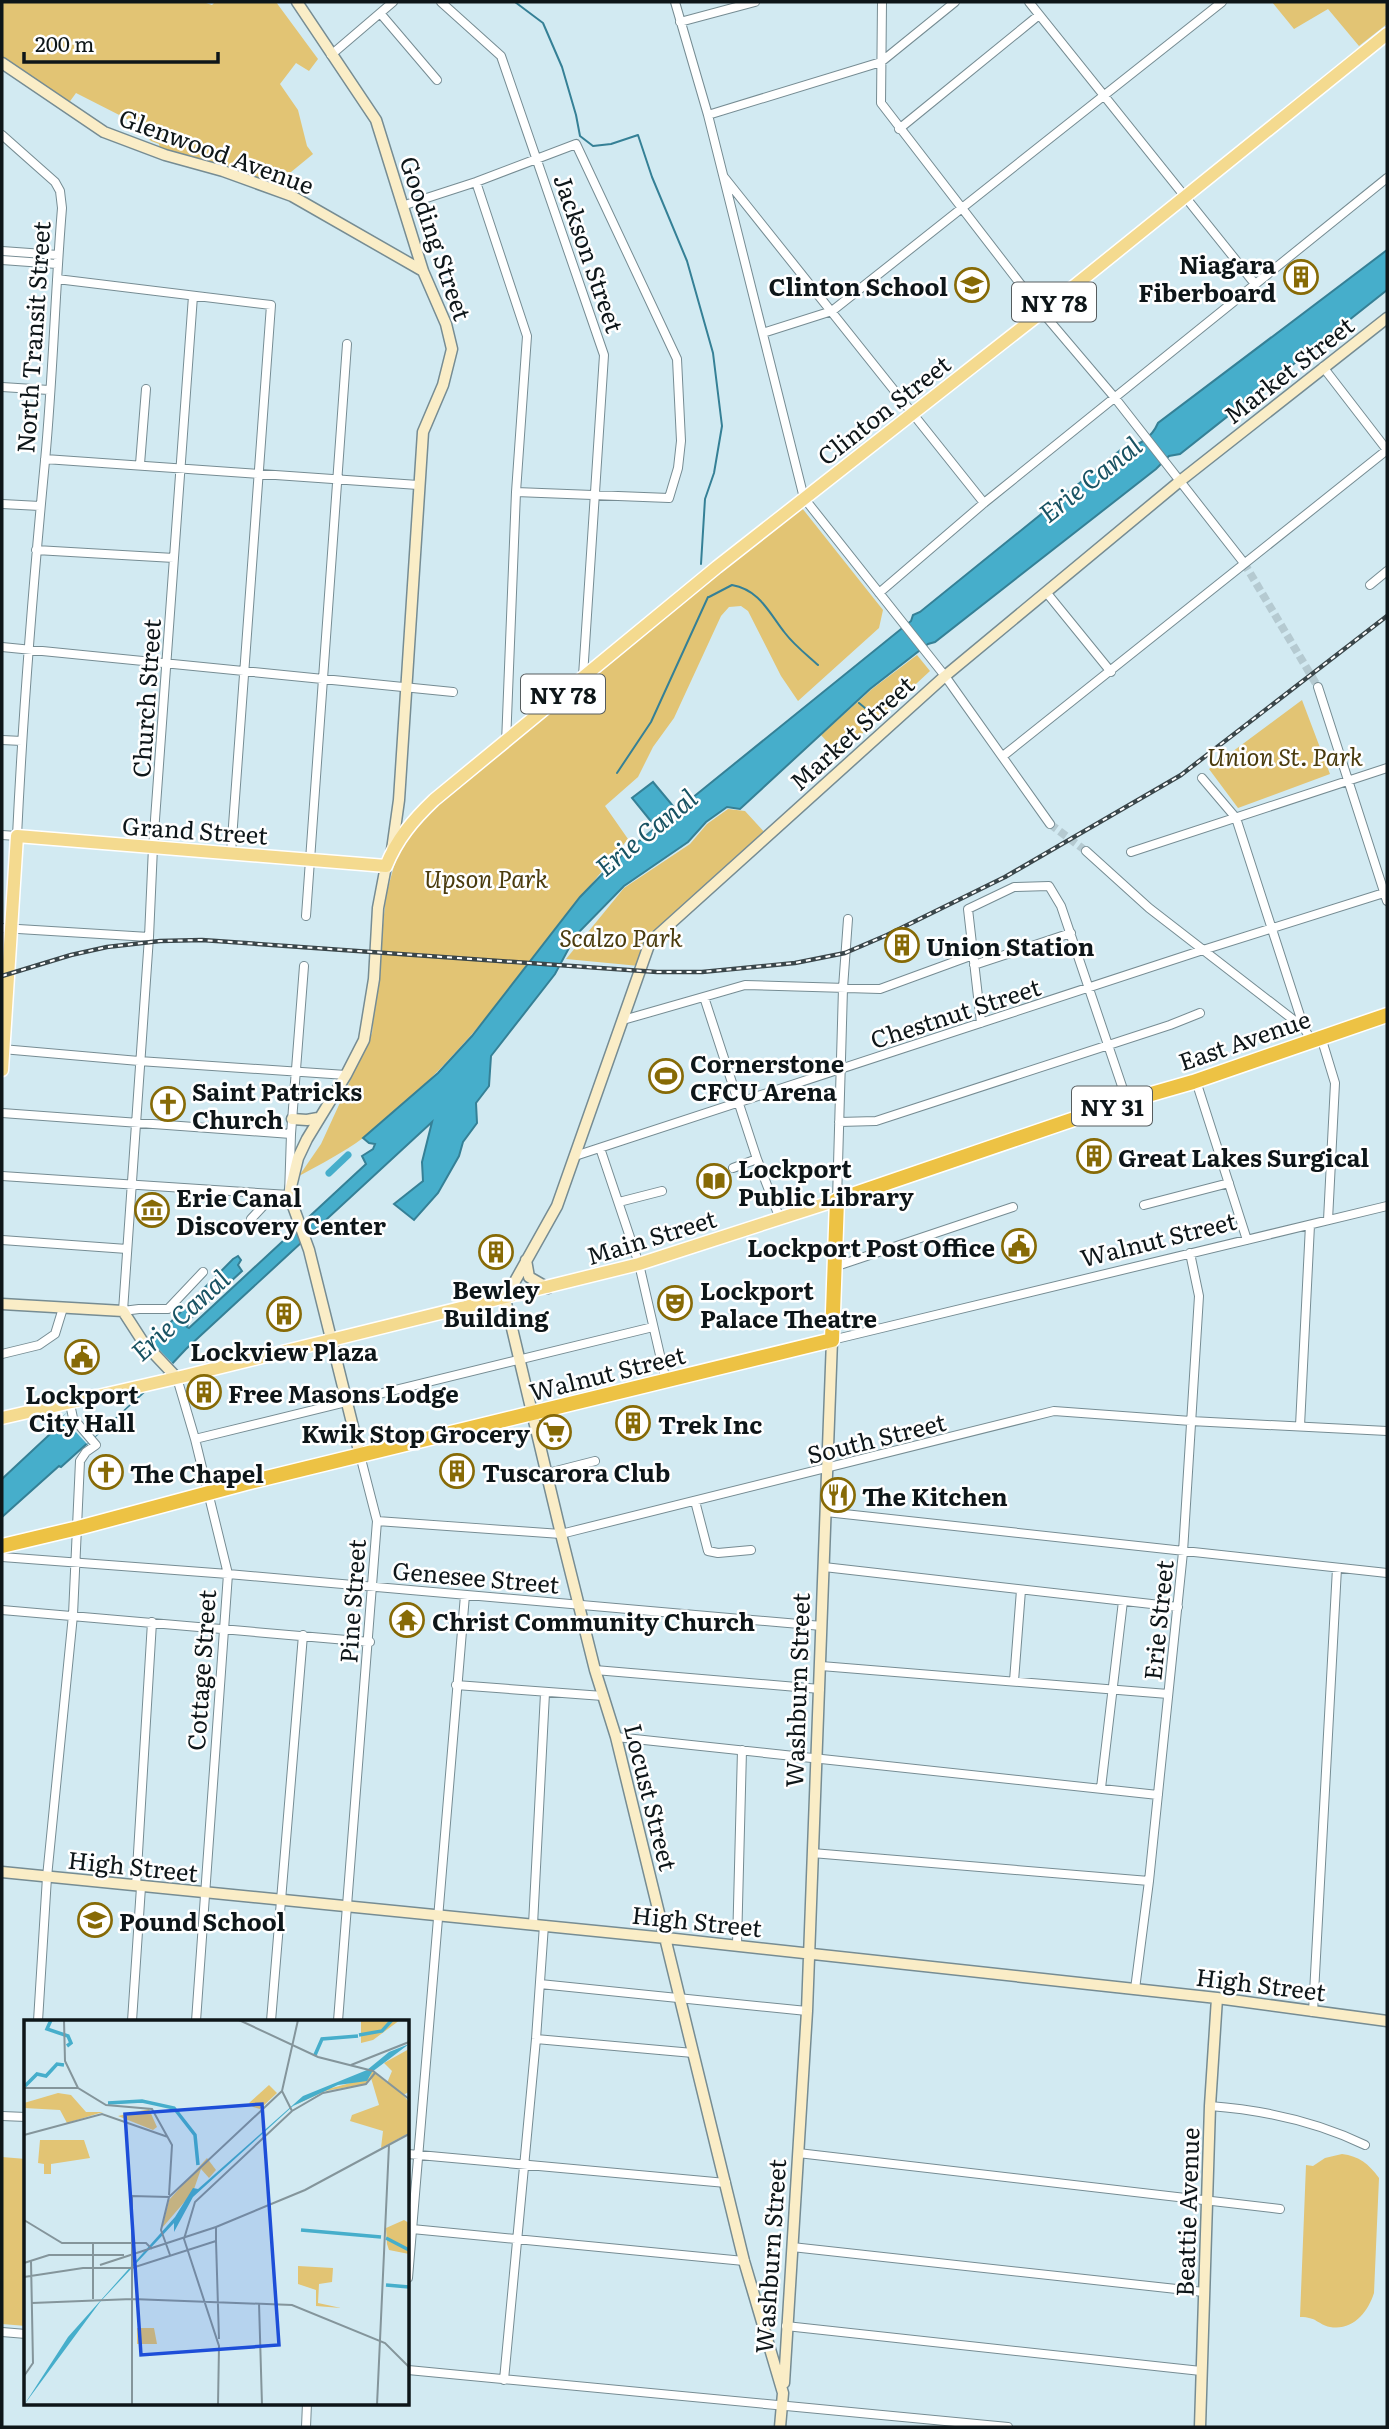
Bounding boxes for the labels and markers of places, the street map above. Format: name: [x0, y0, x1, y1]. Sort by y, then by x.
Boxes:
place label: Niagara Fiberboard: [1138, 246, 1276, 309]
building icon: Niagara Fiberboard: [1282, 258, 1320, 296]
school or university icon: Clinton School: [953, 266, 991, 304]
place label: Clinton School: [769, 268, 948, 303]
building icon: Union Station: [883, 926, 921, 964]
place label: Union Station: [926, 928, 1095, 963]
place label: Cornerstone CFCU Arena: [690, 1045, 844, 1108]
sports icon: Cornerstone CFCU Arena: [647, 1057, 685, 1095]
place label: Saint Patricks Church: [192, 1073, 362, 1136]
church icon: Saint Patricks Church: [149, 1085, 187, 1123]
building icon: Great Lakes Surgical: [1075, 1137, 1113, 1175]
place label: Great Lakes Surgical: [1118, 1139, 1370, 1174]
place label: Lockport Public Library: [738, 1150, 914, 1213]
library icon: Lockport Public Library: [695, 1162, 733, 1200]
place label: Erie Canal Discovery Center: [176, 1179, 386, 1242]
museum icon: Erie Canal Discovery Center: [133, 1191, 171, 1229]
public building icon: Lockport Post Office: [1000, 1227, 1038, 1265]
place label: Lockport Post Office: [747, 1229, 995, 1264]
building icon: Bewley Building: [477, 1233, 515, 1271]
place label: Bewley Building: [443, 1271, 549, 1334]
place label: Lockport Palace Theatre: [700, 1272, 877, 1335]
theatre icon: Lockport Palace Theatre: [656, 1284, 694, 1322]
building icon: Lockview Plaza: [265, 1295, 303, 1333]
place label: Lockview Plaza: [190, 1333, 378, 1368]
public building icon: Lockport City Hall: [63, 1338, 101, 1376]
building icon: Free Masons Lodge: [185, 1373, 223, 1411]
place label: Free Masons Lodge: [228, 1375, 459, 1410]
place label: Lockport City Hall: [25, 1376, 139, 1439]
building icon: Trek Inc: [614, 1404, 652, 1442]
place label: Trek Inc: [658, 1406, 762, 1441]
supermarket icon: Kwik Stop Grocery: [535, 1413, 573, 1451]
place label: Kwik Stop Grocery: [301, 1415, 530, 1450]
building icon: Tuscarora Club: [438, 1452, 476, 1490]
church icon: The Chapel: [87, 1453, 125, 1491]
place label: Tuscarora Club: [482, 1454, 670, 1489]
place label: The Chapel: [130, 1455, 264, 1490]
restaurant icon: The Kitchen: [819, 1476, 857, 1514]
place label: The Kitchen: [862, 1478, 1008, 1513]
temple icon: Christ Community Church: [388, 1601, 426, 1639]
place label: Christ Community Church: [432, 1603, 755, 1638]
school or university icon: Pound School: [76, 1901, 114, 1939]
place label: Pound School: [119, 1903, 285, 1938]

